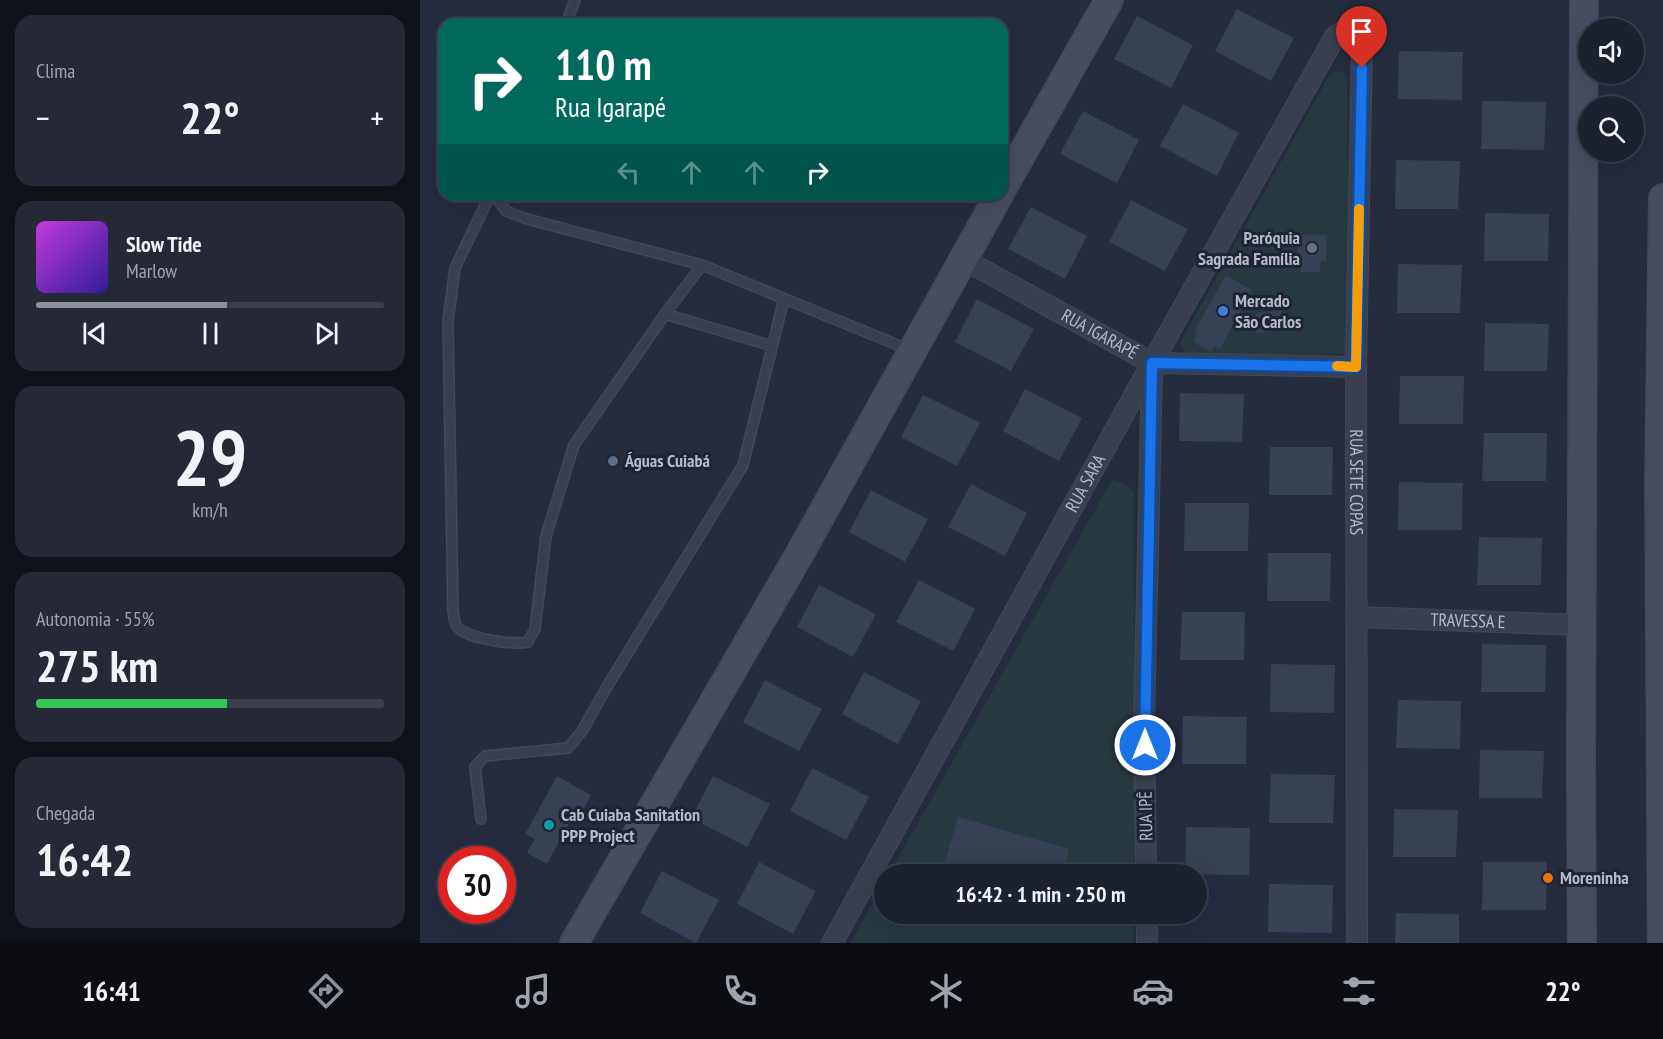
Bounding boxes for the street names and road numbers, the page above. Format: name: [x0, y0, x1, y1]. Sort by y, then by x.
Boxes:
street label: RUA IGARAPÉ: [1058, 303, 1142, 364]
street label: RUA SETE COPAS: [1345, 429, 1368, 536]
street label: RUA SARA: [1060, 450, 1111, 516]
street label: TRAVESSA E: [1430, 608, 1506, 633]
street label: RUA IPÊ: [1134, 791, 1157, 841]

